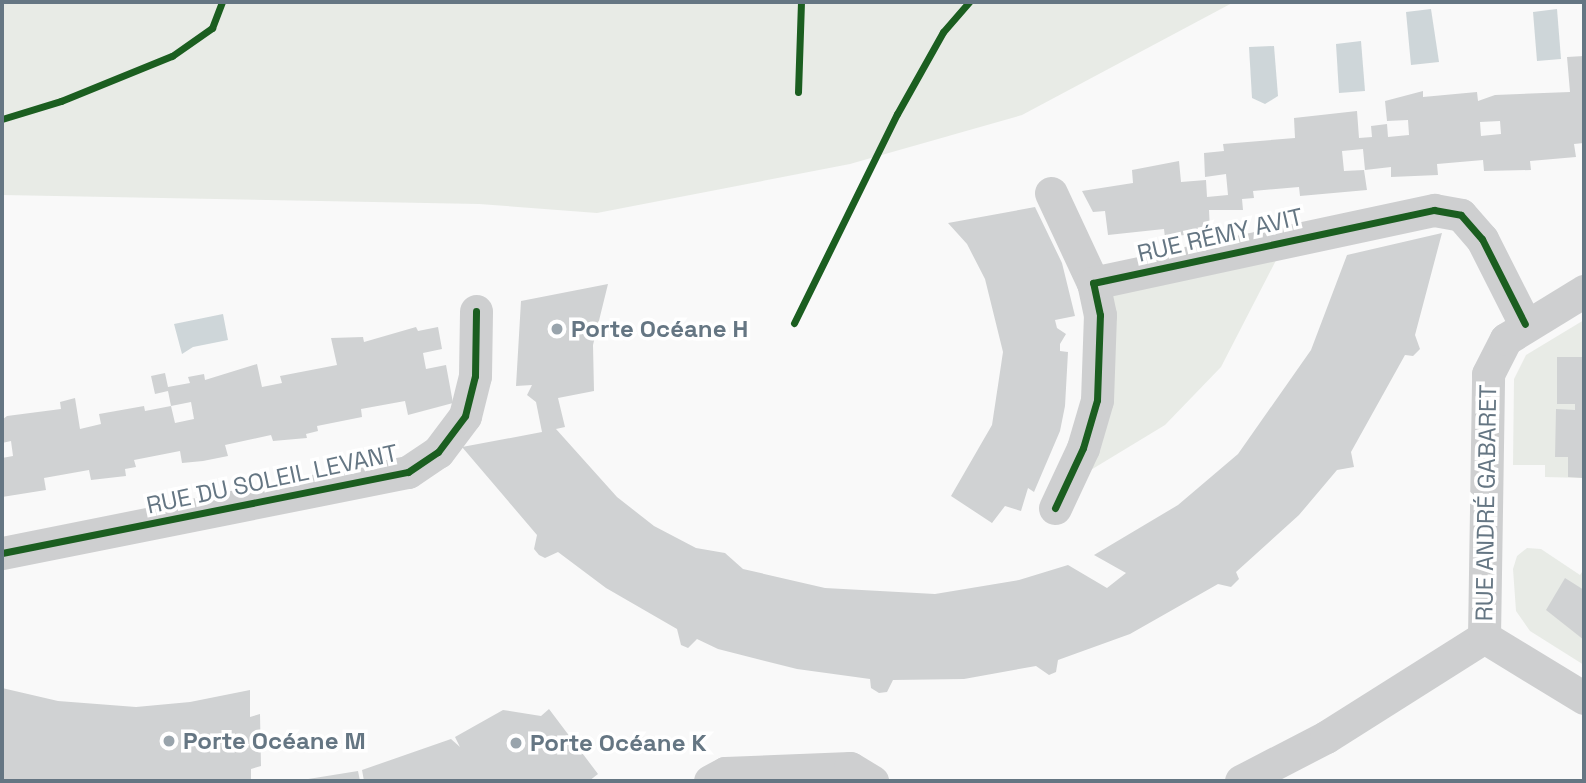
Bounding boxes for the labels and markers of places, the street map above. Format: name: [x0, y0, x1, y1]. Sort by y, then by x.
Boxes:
place label: Porte Océane H: [571, 315, 748, 343]
marker: Porte Océane H: [549, 321, 565, 337]
place label: Porte Océane M: [183, 727, 366, 755]
place label: Porte Océane K: [530, 729, 707, 757]
marker: Porte Océane M: [161, 733, 177, 749]
marker: Porte Océane K: [508, 735, 524, 751]

